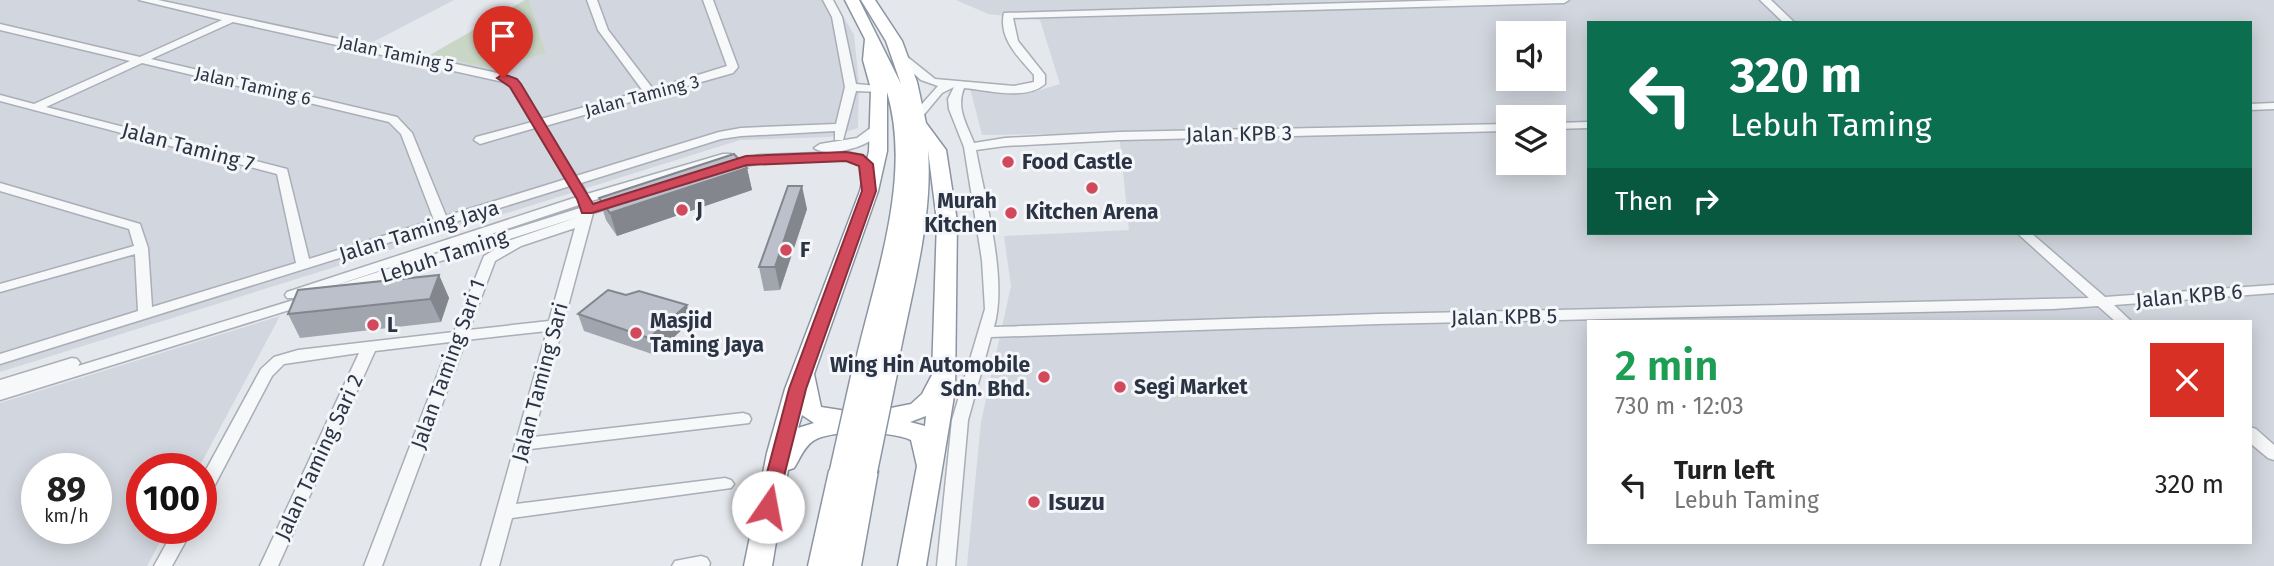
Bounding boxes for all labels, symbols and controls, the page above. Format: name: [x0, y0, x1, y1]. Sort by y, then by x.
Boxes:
pin: [473, 6, 533, 78]
icon: arrive: [484, 17, 522, 55]
map controls: [1496, 21, 1566, 175]
button: sound: [1496, 21, 1566, 91]
street label: Jalan Taming 5: [336, 31, 456, 77]
text: 320 m: [1730, 46, 1862, 105]
icon: left: [1615, 49, 1706, 140]
street label: Jalan Taming 6: [193, 62, 313, 110]
street label: Jalan Taming 3: [582, 70, 702, 122]
button: layers: [1496, 105, 1566, 175]
text: Lebuh Taming: [1730, 106, 1932, 144]
street label: Jalan Taming 7: [119, 117, 257, 177]
street label: Jalan KPB 3: [1186, 120, 1292, 148]
place label: Food Castle: [1022, 149, 1133, 175]
marker: Food Castle: [1000, 154, 1016, 170]
marker: Kitchen Arena: [1084, 180, 1100, 196]
icon: right: [1687, 182, 1725, 220]
text: Then: [1615, 186, 1673, 217]
place label: Murah Kitchen: [924, 188, 997, 238]
street label: Jalan Taming Jaya: [336, 194, 502, 268]
place label: J: [695, 197, 703, 223]
place label: Kitchen Arena: [1025, 199, 1159, 225]
marker: J: [674, 202, 690, 218]
marker: Murah Kitchen: [1003, 205, 1019, 221]
street label: Lebuh Taming: [377, 223, 511, 289]
place label: F: [800, 237, 811, 263]
marker: F: [778, 242, 794, 258]
street label: Jalan Taming Sari 1: [405, 276, 491, 452]
street label: Jalan KPB 6: [2135, 278, 2243, 314]
street label: Jalan Taming Sari: [506, 300, 574, 464]
street label: Jalan KPB 5: [1451, 303, 1557, 331]
place label: Masjid Taming Jaya: [650, 308, 764, 358]
place label: L: [387, 312, 398, 338]
marker: L: [365, 317, 381, 333]
marker: Masjid Taming Jaya: [628, 325, 644, 341]
text: 2 min: [1615, 341, 1719, 391]
button: close: [2150, 343, 2224, 417]
place label: Wing Hin Automobile Sdn. Bhd.: [830, 352, 1030, 402]
marker: Wing Hin Automobile Sdn. Bhd.: [1036, 369, 1052, 385]
street label: Jalan Taming Sari 2: [269, 370, 369, 544]
place label: Segi Market: [1134, 374, 1248, 400]
marker: Segi Market: [1112, 379, 1128, 395]
text: 730 m · 12:03: [1615, 392, 1744, 420]
speed limit sign: 100: [126, 453, 217, 544]
text: Turn left: [1674, 455, 1775, 486]
icon: left: [1615, 466, 1653, 504]
text: 89: [47, 468, 86, 510]
text: 320 m: [2155, 469, 2224, 500]
position arrow: [731, 470, 805, 544]
text: Lebuh Taming: [1674, 486, 1819, 514]
place label: Isuzu: [1048, 488, 1105, 516]
marker: Isuzu: [1026, 494, 1042, 510]
text: km/h: [44, 505, 89, 527]

